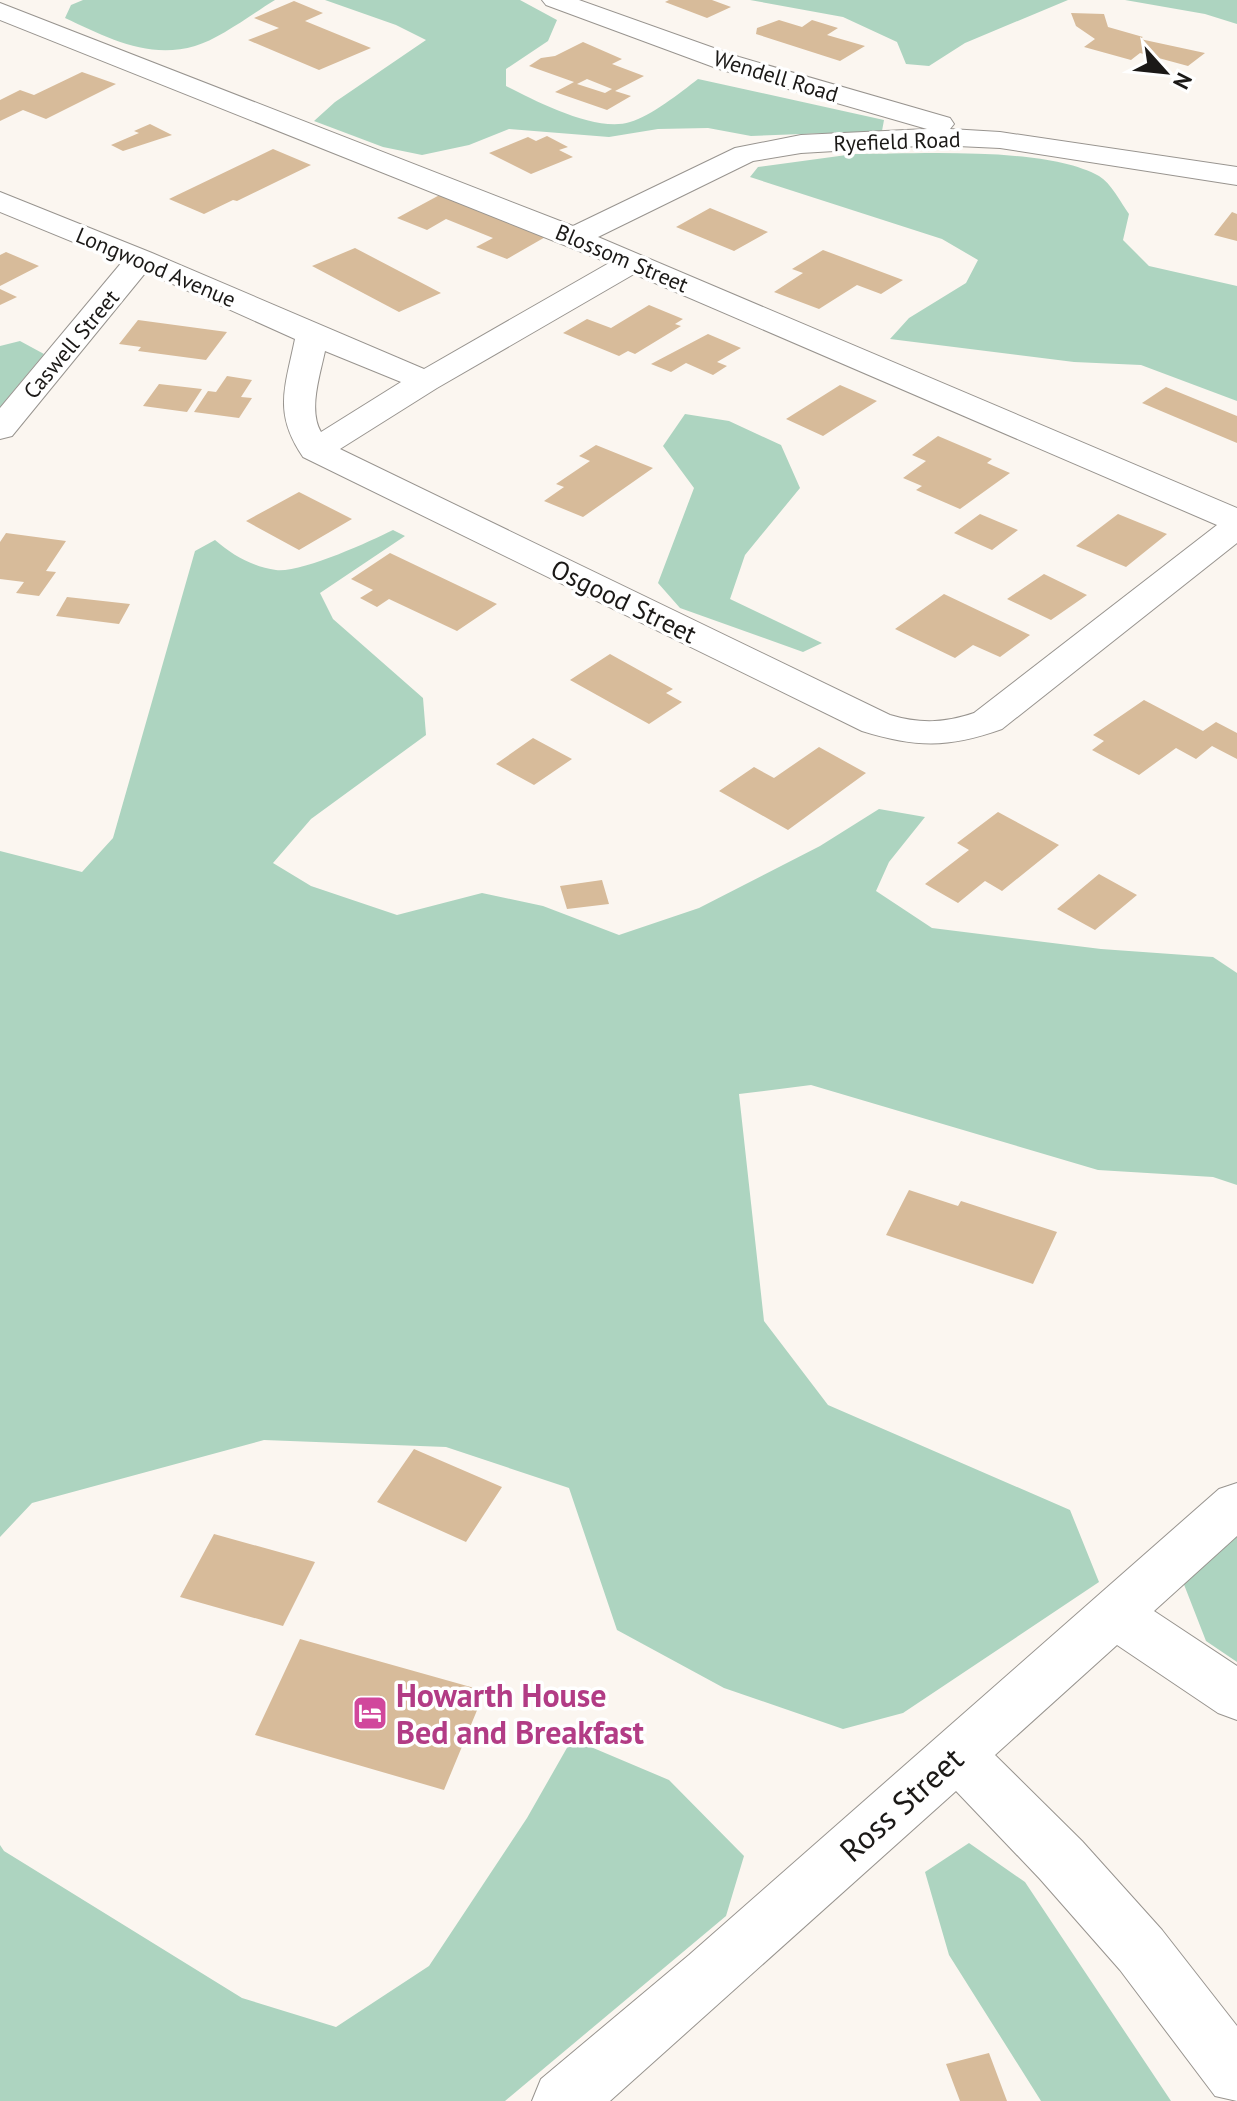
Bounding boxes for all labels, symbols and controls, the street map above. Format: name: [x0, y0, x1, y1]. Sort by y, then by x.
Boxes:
north arrow: [1125, 32, 1205, 112]
street label: Wendell Road: [710, 44, 842, 108]
text: N: [1167, 68, 1199, 94]
street label: Ryefield Road: [833, 125, 961, 157]
street label: Blossom Street: [551, 218, 693, 299]
street label: Longwood Avenue: [72, 221, 240, 313]
street label: Caswell Street: [17, 283, 125, 404]
street label: Osgood Street: [546, 552, 702, 651]
place label: Howarth House Bed and Breakfast: [396, 1674, 645, 1753]
hotel icon: Howarth House Bed and Breakfast: [351, 1694, 389, 1732]
street label: Ross Street: [831, 1737, 972, 1870]

